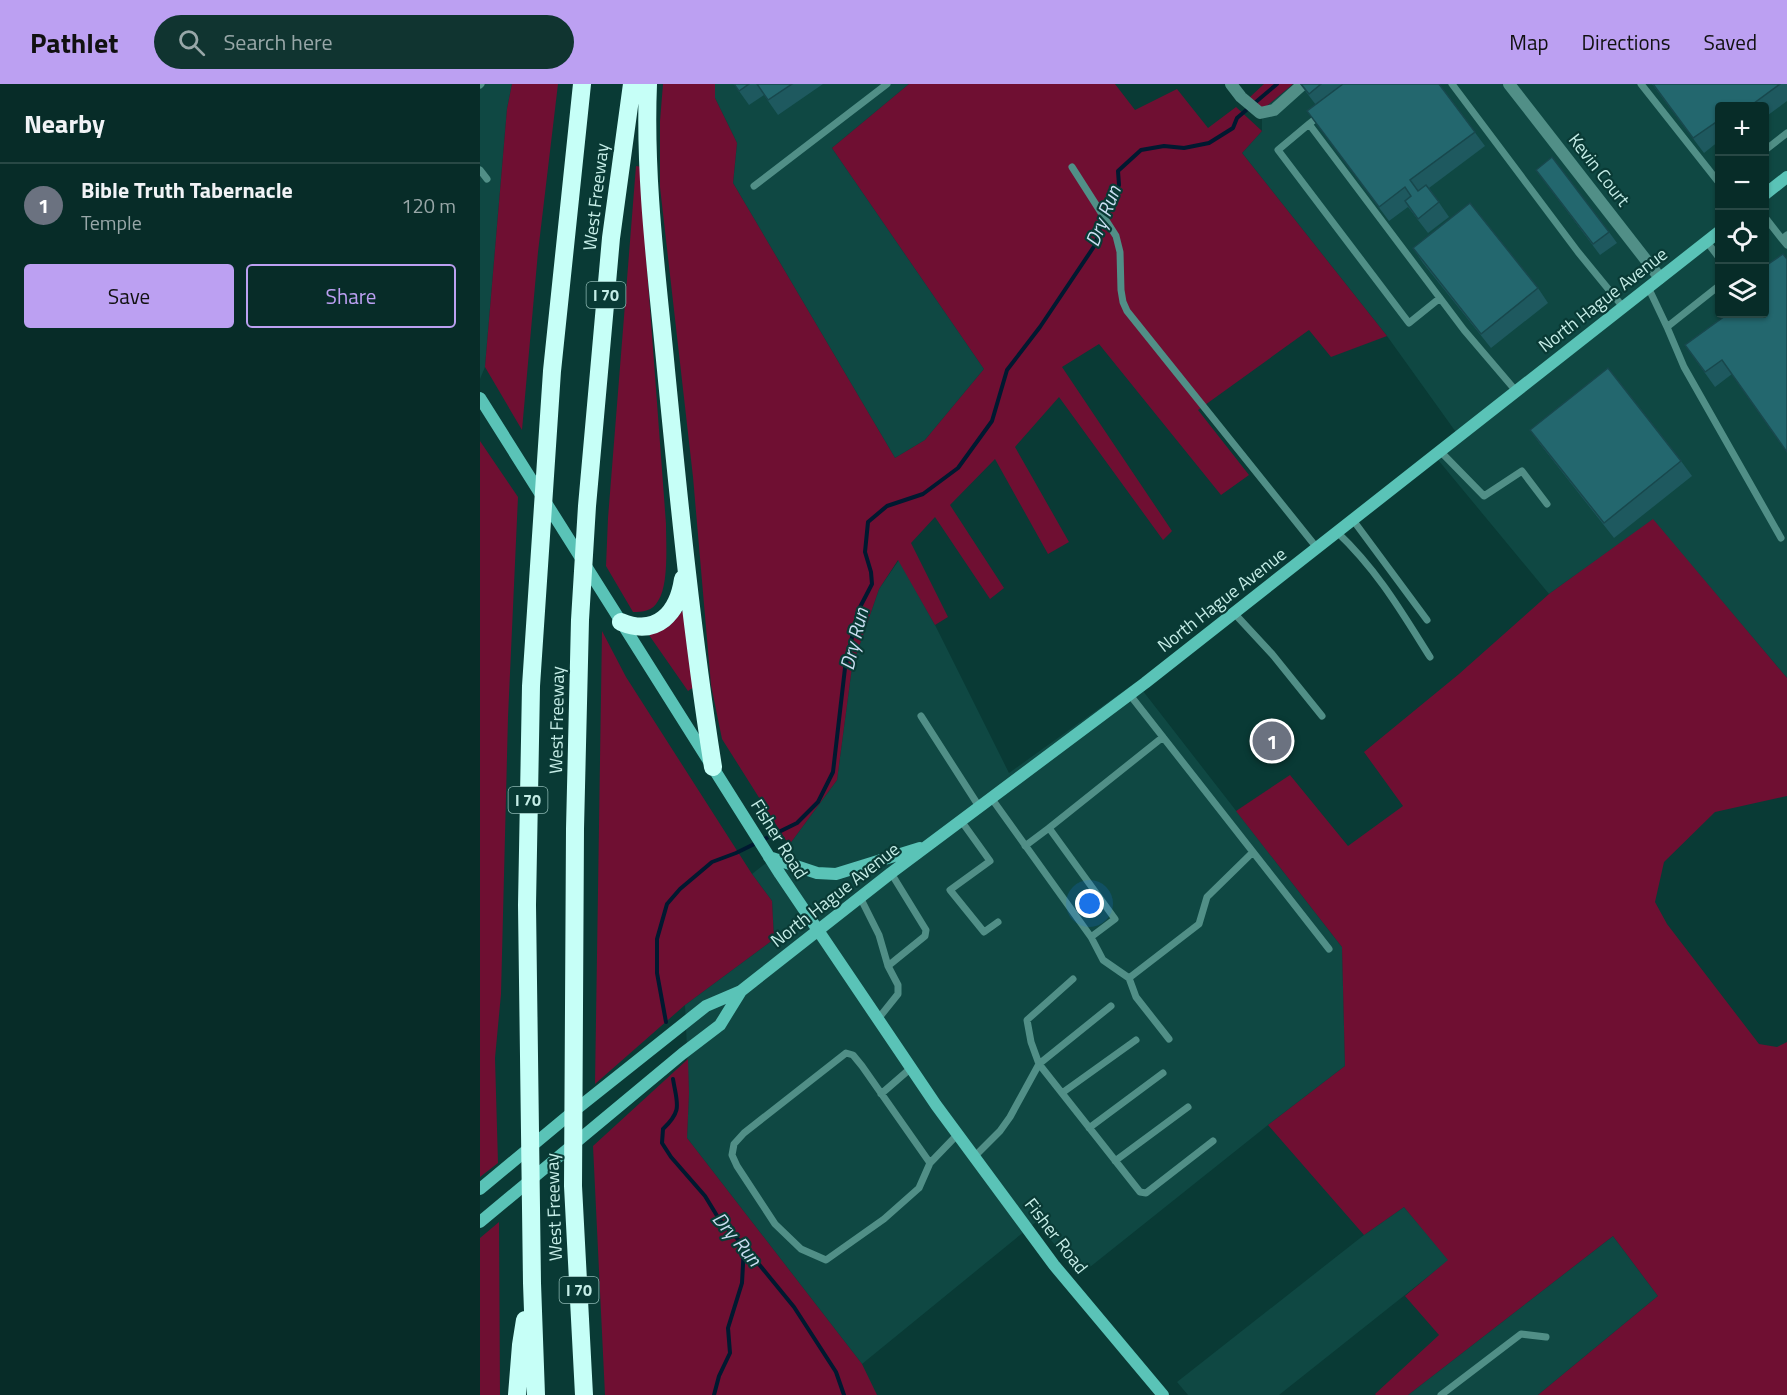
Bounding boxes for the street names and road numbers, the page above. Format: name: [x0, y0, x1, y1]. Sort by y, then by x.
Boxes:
street label: Kevin Court: [1562, 127, 1637, 213]
street label: West Freeway: [576, 141, 616, 252]
street label: North Hague Avenue: [1532, 241, 1673, 359]
road number: I 70: [586, 282, 626, 308]
street label: North Hague Avenue: [1151, 541, 1292, 659]
street label: West Freeway: [542, 666, 571, 774]
road number: I 70: [508, 787, 548, 813]
street label: Fisher Road: [744, 794, 815, 884]
street label: North Hague Avenue: [764, 836, 905, 954]
street label: West Freeway: [538, 1152, 569, 1261]
street label: Fisher Road: [1018, 1192, 1095, 1279]
road number: I 70: [560, 1277, 598, 1303]

